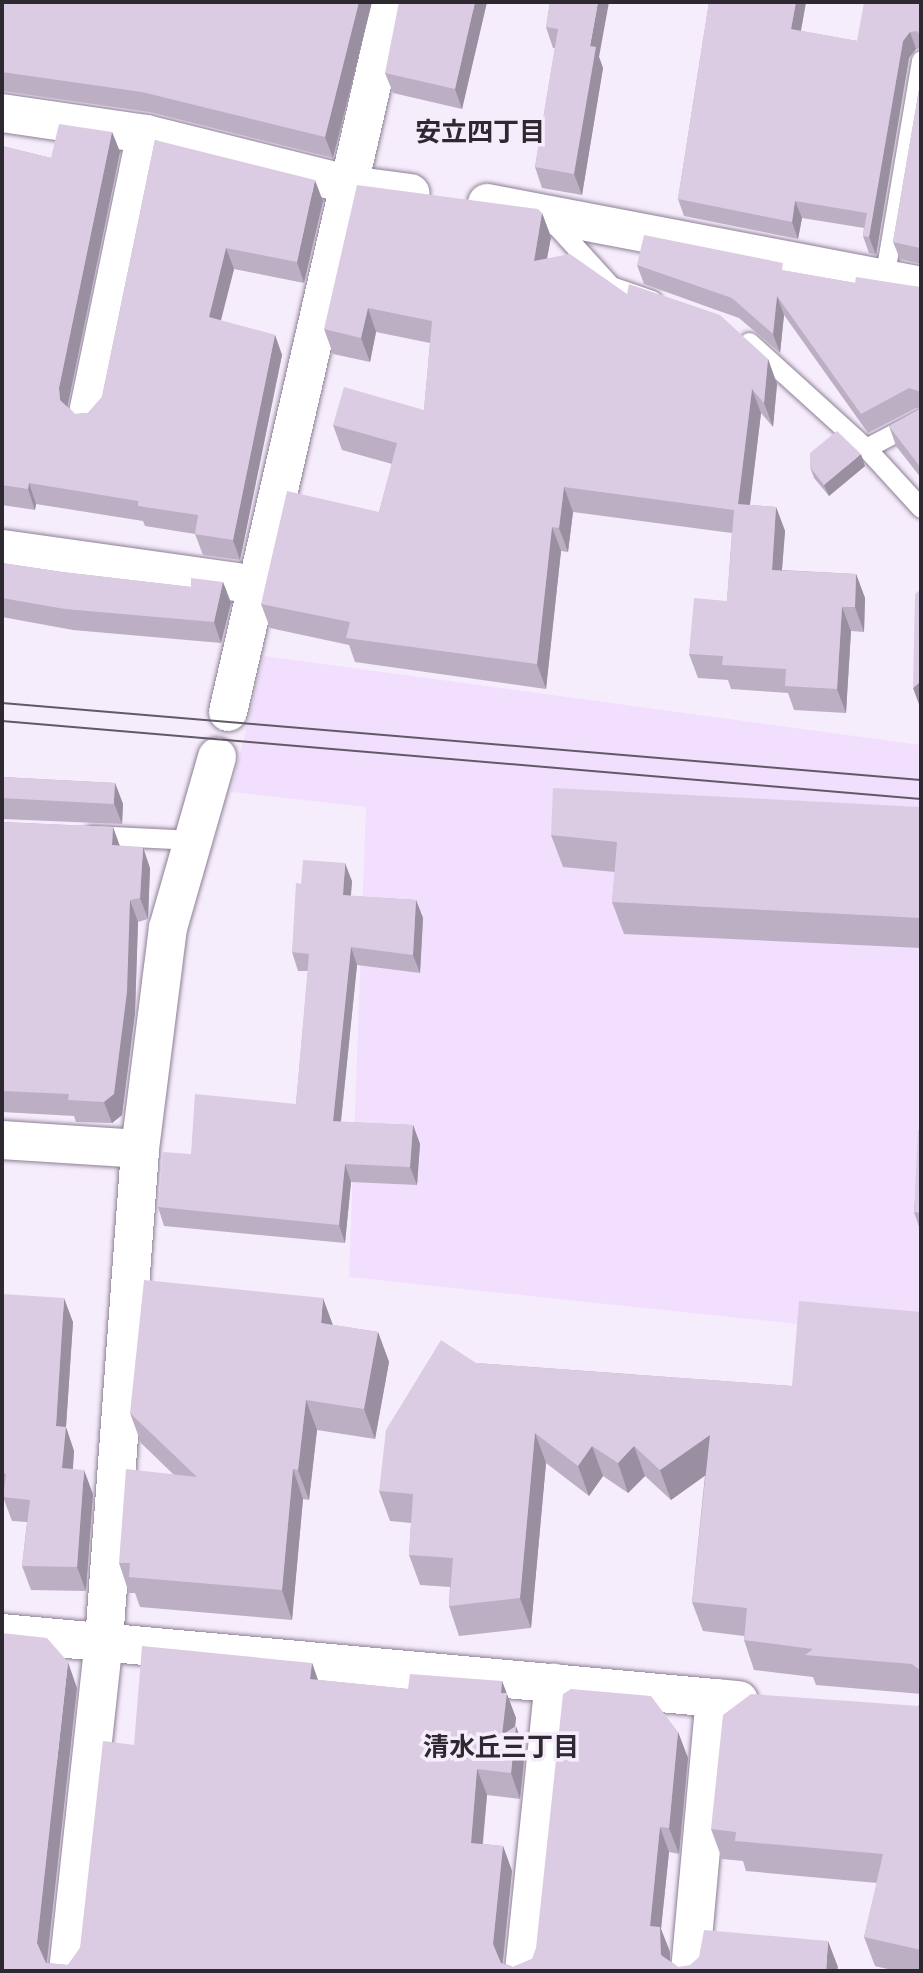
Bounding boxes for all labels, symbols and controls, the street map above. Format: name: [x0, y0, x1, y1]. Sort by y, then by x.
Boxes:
district label: 安立四丁目: [415, 117, 545, 149]
district label: 清水丘三丁目: [423, 1732, 579, 1764]

